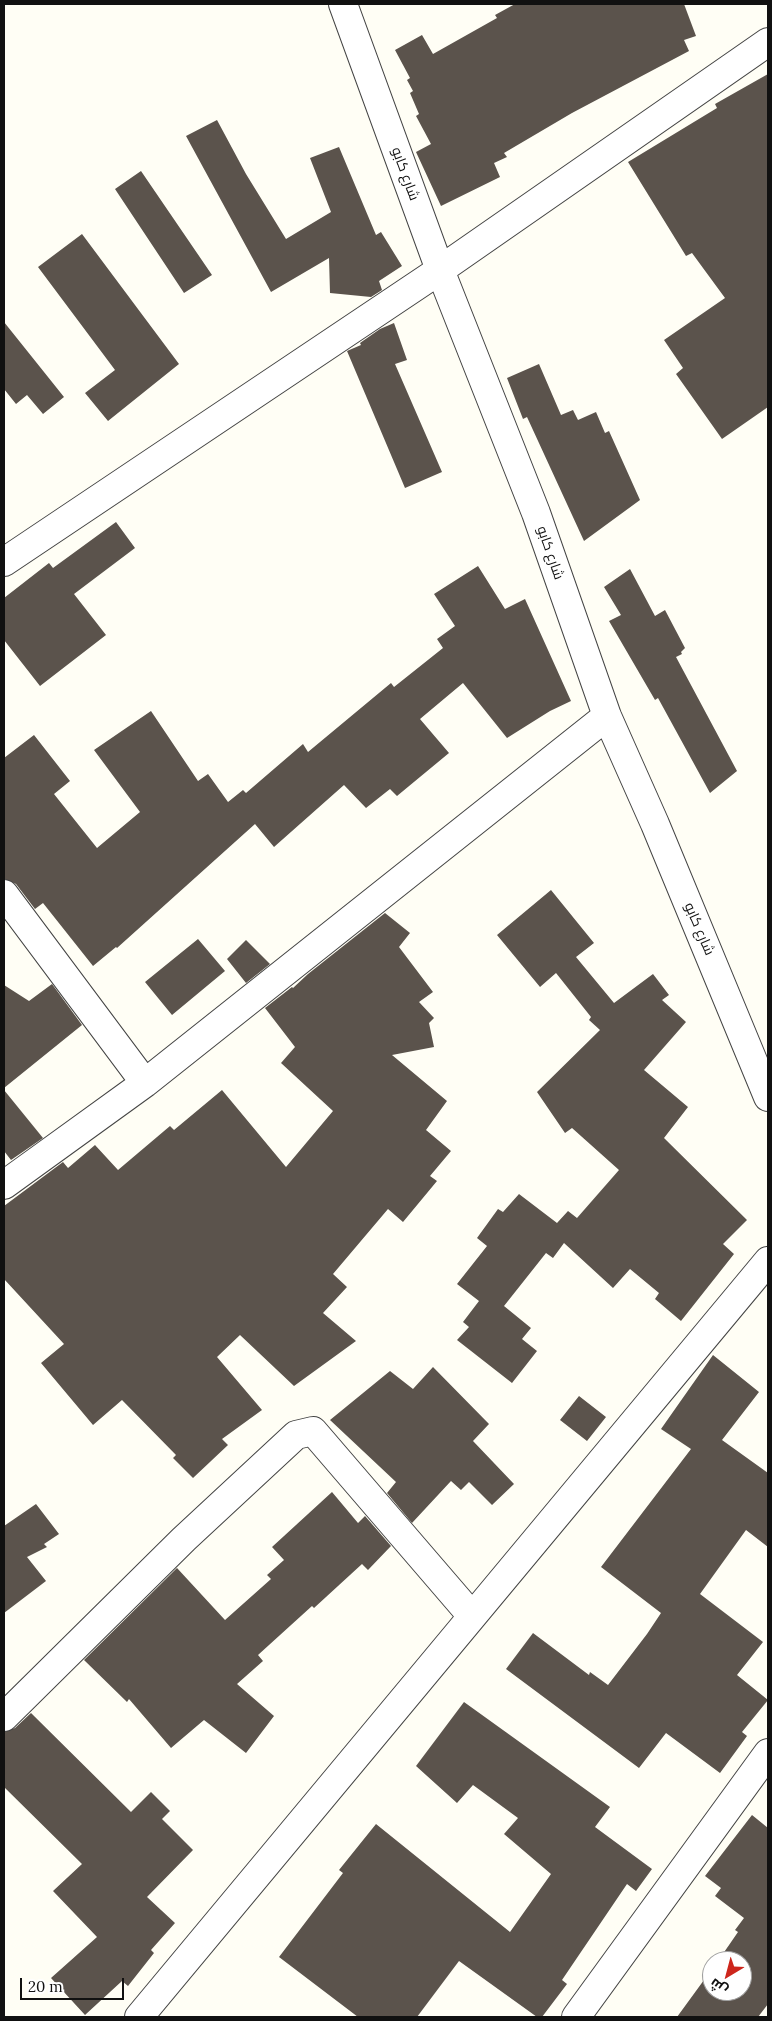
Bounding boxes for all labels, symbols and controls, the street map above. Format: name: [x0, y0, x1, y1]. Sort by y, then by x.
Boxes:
street label: شارع كابو: [388, 145, 422, 203]
street label: شارع كابو: [533, 524, 567, 582]
street label: شارع كابو: [680, 900, 718, 958]
north arrow: [702, 1951, 752, 2001]
scale bar: [22, 1968, 126, 2000]
text: ش: [706, 1975, 731, 2000]
text: 20 m: [28, 1977, 63, 1996]

